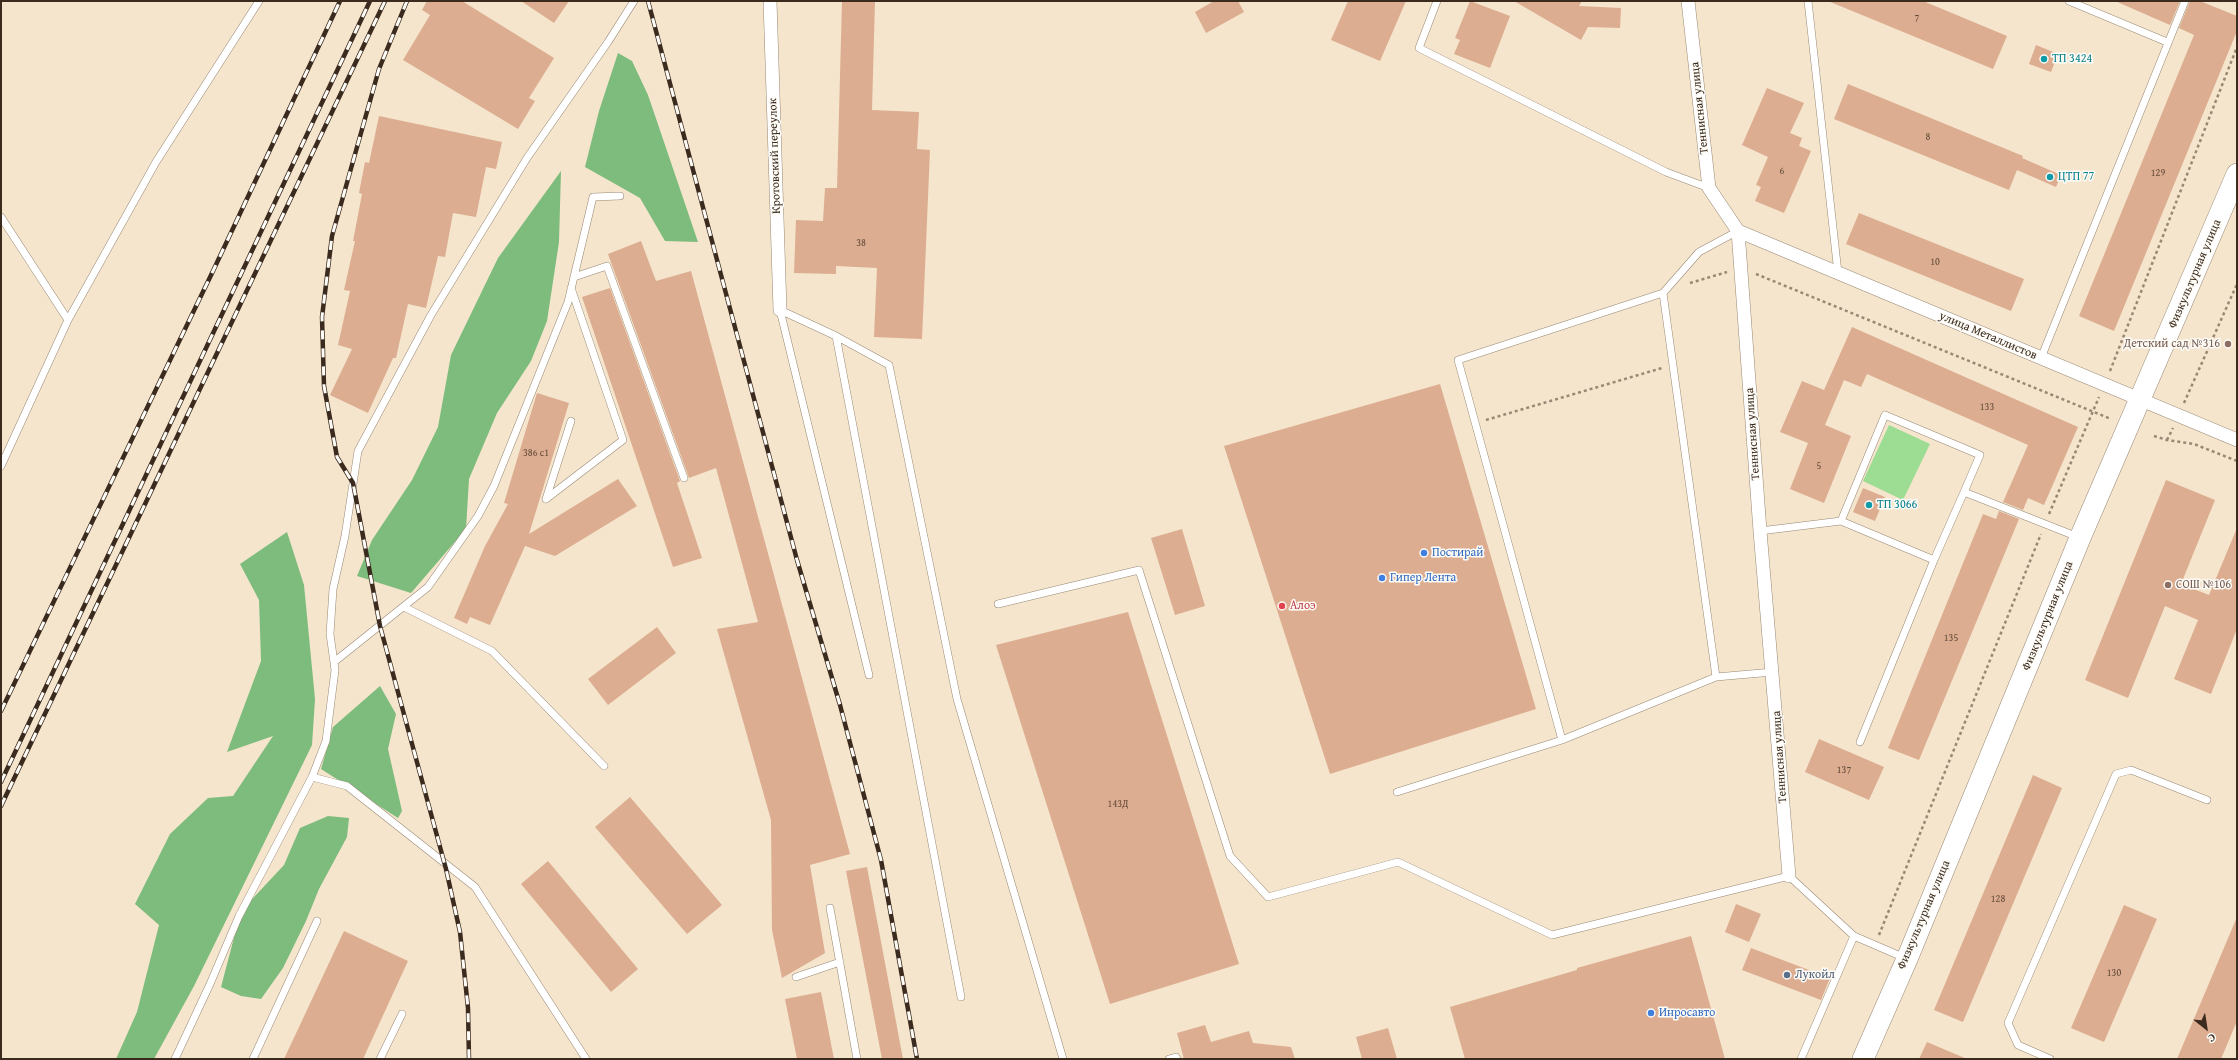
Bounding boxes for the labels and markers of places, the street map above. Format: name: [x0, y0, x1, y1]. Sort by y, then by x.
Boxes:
place label: ТП 3424: [2052, 52, 2092, 66]
marker: ТП 3424: [2039, 54, 2049, 64]
place label: ЦТП 77: [2058, 170, 2094, 184]
marker: ЦТП 77: [2045, 172, 2055, 182]
place label: Детский сад №316: [2124, 337, 2220, 351]
marker: Детский сад №316: [2223, 339, 2233, 349]
place label: ТП 3066: [1877, 498, 1917, 512]
marker: ТП 3066: [1864, 500, 1874, 510]
place label: Постирай: [1432, 546, 1483, 560]
marker: Постирай: [1419, 548, 1429, 558]
place label: Гипер Лента: [1390, 571, 1456, 585]
marker: Гипер Лента: [1377, 573, 1387, 583]
place label: СОШ №106: [2176, 578, 2231, 592]
marker: СОШ №106: [2163, 580, 2173, 590]
place label: Алоэ: [1290, 599, 1316, 613]
marker: Алоэ: [1277, 601, 1287, 611]
place label: Лукойл: [1795, 968, 1835, 982]
marker: Лукойл: [1782, 970, 1792, 980]
place label: Инросавто: [1659, 1006, 1715, 1020]
marker: Инросавто: [1646, 1008, 1656, 1018]

